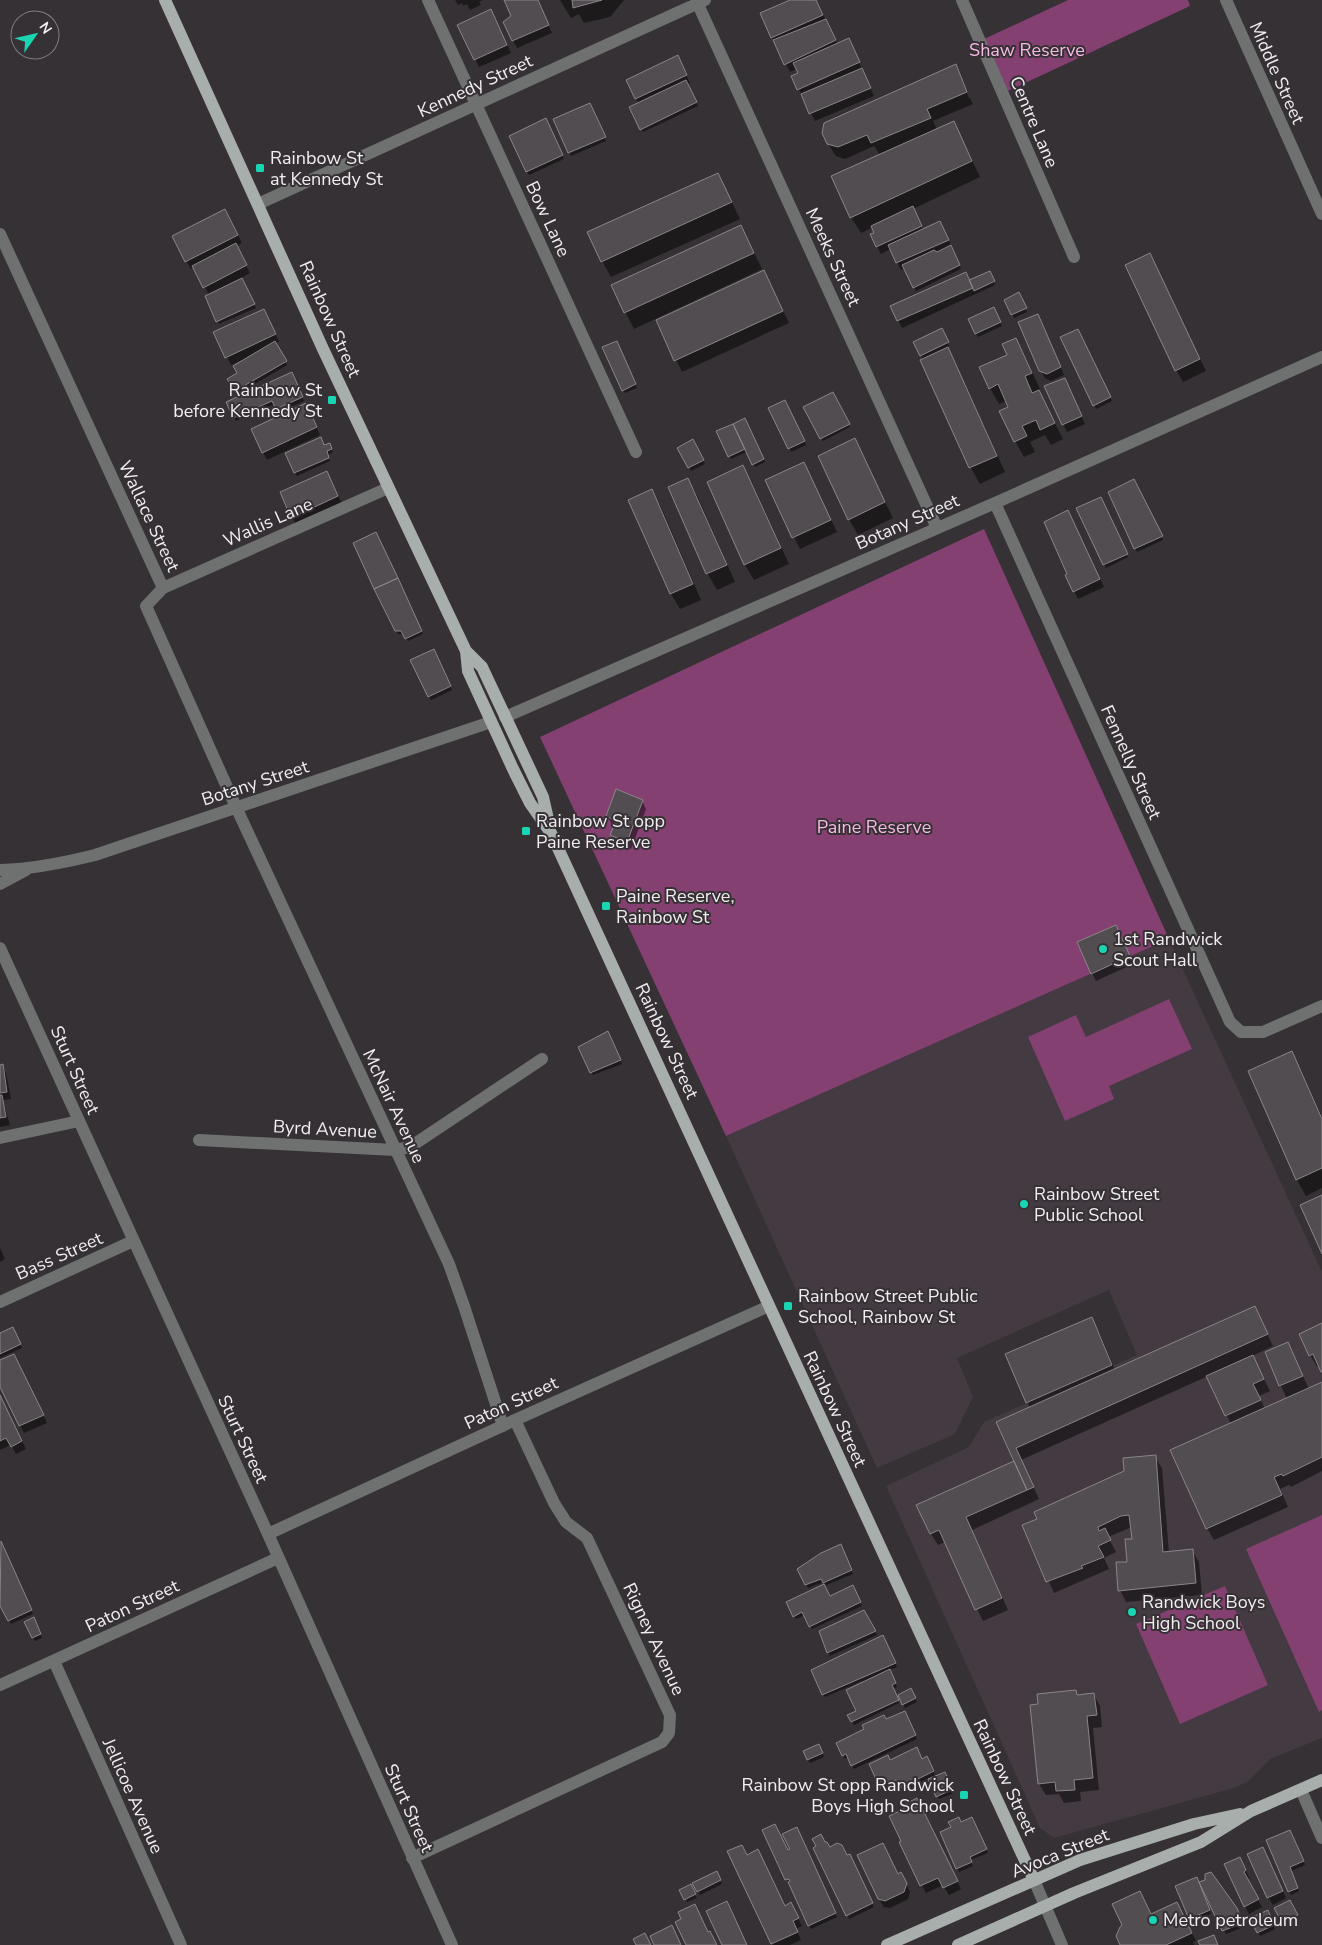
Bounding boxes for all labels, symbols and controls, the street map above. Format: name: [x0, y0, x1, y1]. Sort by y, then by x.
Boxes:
north arrow: [10, 10, 60, 60]
text: N: [35, 18, 56, 38]
street label: Middle Street: [1244, 18, 1310, 128]
park label: Shaw Reserve: [969, 38, 1085, 62]
street label: Kennedy Street: [414, 49, 537, 123]
street label: Centre Lane: [1004, 73, 1064, 171]
place label: Rainbow St at Kennedy St: [270, 146, 384, 191]
marker: Rainbow St at Kennedy St: [254, 162, 266, 174]
street label: Bow Lane: [520, 177, 576, 261]
street label: Meeks Street: [800, 204, 867, 311]
street label: Rainbow Street: [294, 257, 367, 382]
place label: Rainbow St before Kennedy St: [173, 378, 323, 423]
marker: Rainbow St before Kennedy St: [326, 394, 338, 406]
street label: Wallace Street: [113, 457, 186, 576]
street label: Botany Street: [851, 488, 963, 556]
street label: Wallis Lane: [219, 492, 317, 552]
street label: Fennelly Street: [1095, 701, 1167, 824]
street label: Botany Street: [198, 754, 312, 812]
place label: Rainbow St opp Paine Reserve: [536, 809, 665, 854]
park label: Paine Reserve: [817, 815, 931, 839]
marker: Rainbow St opp Paine Reserve: [520, 825, 532, 837]
place label: Paine Reserve, Rainbow St: [616, 884, 735, 929]
marker: Paine Reserve, Rainbow St: [600, 900, 612, 912]
place label: 1st Randwick Scout Hall: [1113, 927, 1223, 972]
marker: 1st Randwick Scout Hall: [1097, 943, 1109, 955]
street label: Rainbow Street: [630, 979, 705, 1103]
street label: Sturt Street: [45, 1022, 105, 1119]
street label: McNair Avenue: [357, 1045, 431, 1167]
street label: Byrd Avenue: [272, 1114, 378, 1144]
place label: Rainbow Street Public School: [1034, 1182, 1160, 1227]
marker: Rainbow Street Public School: [1018, 1198, 1030, 1210]
street label: Bass Street: [12, 1226, 107, 1286]
place label: Rainbow Street Public School, Rainbow St: [798, 1284, 978, 1329]
marker: Rainbow Street Public School, Rainbow St: [782, 1300, 794, 1312]
street label: Rainbow Street: [798, 1347, 873, 1471]
street label: Paton Street: [460, 1371, 562, 1435]
street label: Sturt Street: [212, 1391, 274, 1487]
street label: Paton Street: [81, 1574, 183, 1638]
street label: Rigney Avenue: [617, 1579, 691, 1699]
place label: Randwick Boys High School: [1142, 1590, 1265, 1635]
marker: Randwick Boys High School: [1126, 1606, 1138, 1618]
street label: Rainbow Street: [968, 1715, 1043, 1839]
street label: Jellicoe Avenue: [96, 1734, 169, 1857]
street label: Sturt Street: [379, 1760, 439, 1857]
place label: Rainbow St opp Randwick Boys High School: [741, 1773, 955, 1818]
marker: Rainbow St opp Randwick Boys High School: [958, 1789, 970, 1801]
street label: Avoca Street: [1008, 1822, 1113, 1883]
place label: Metro petroleum: [1163, 1908, 1298, 1932]
marker: Metro petroleum: [1147, 1914, 1159, 1926]

